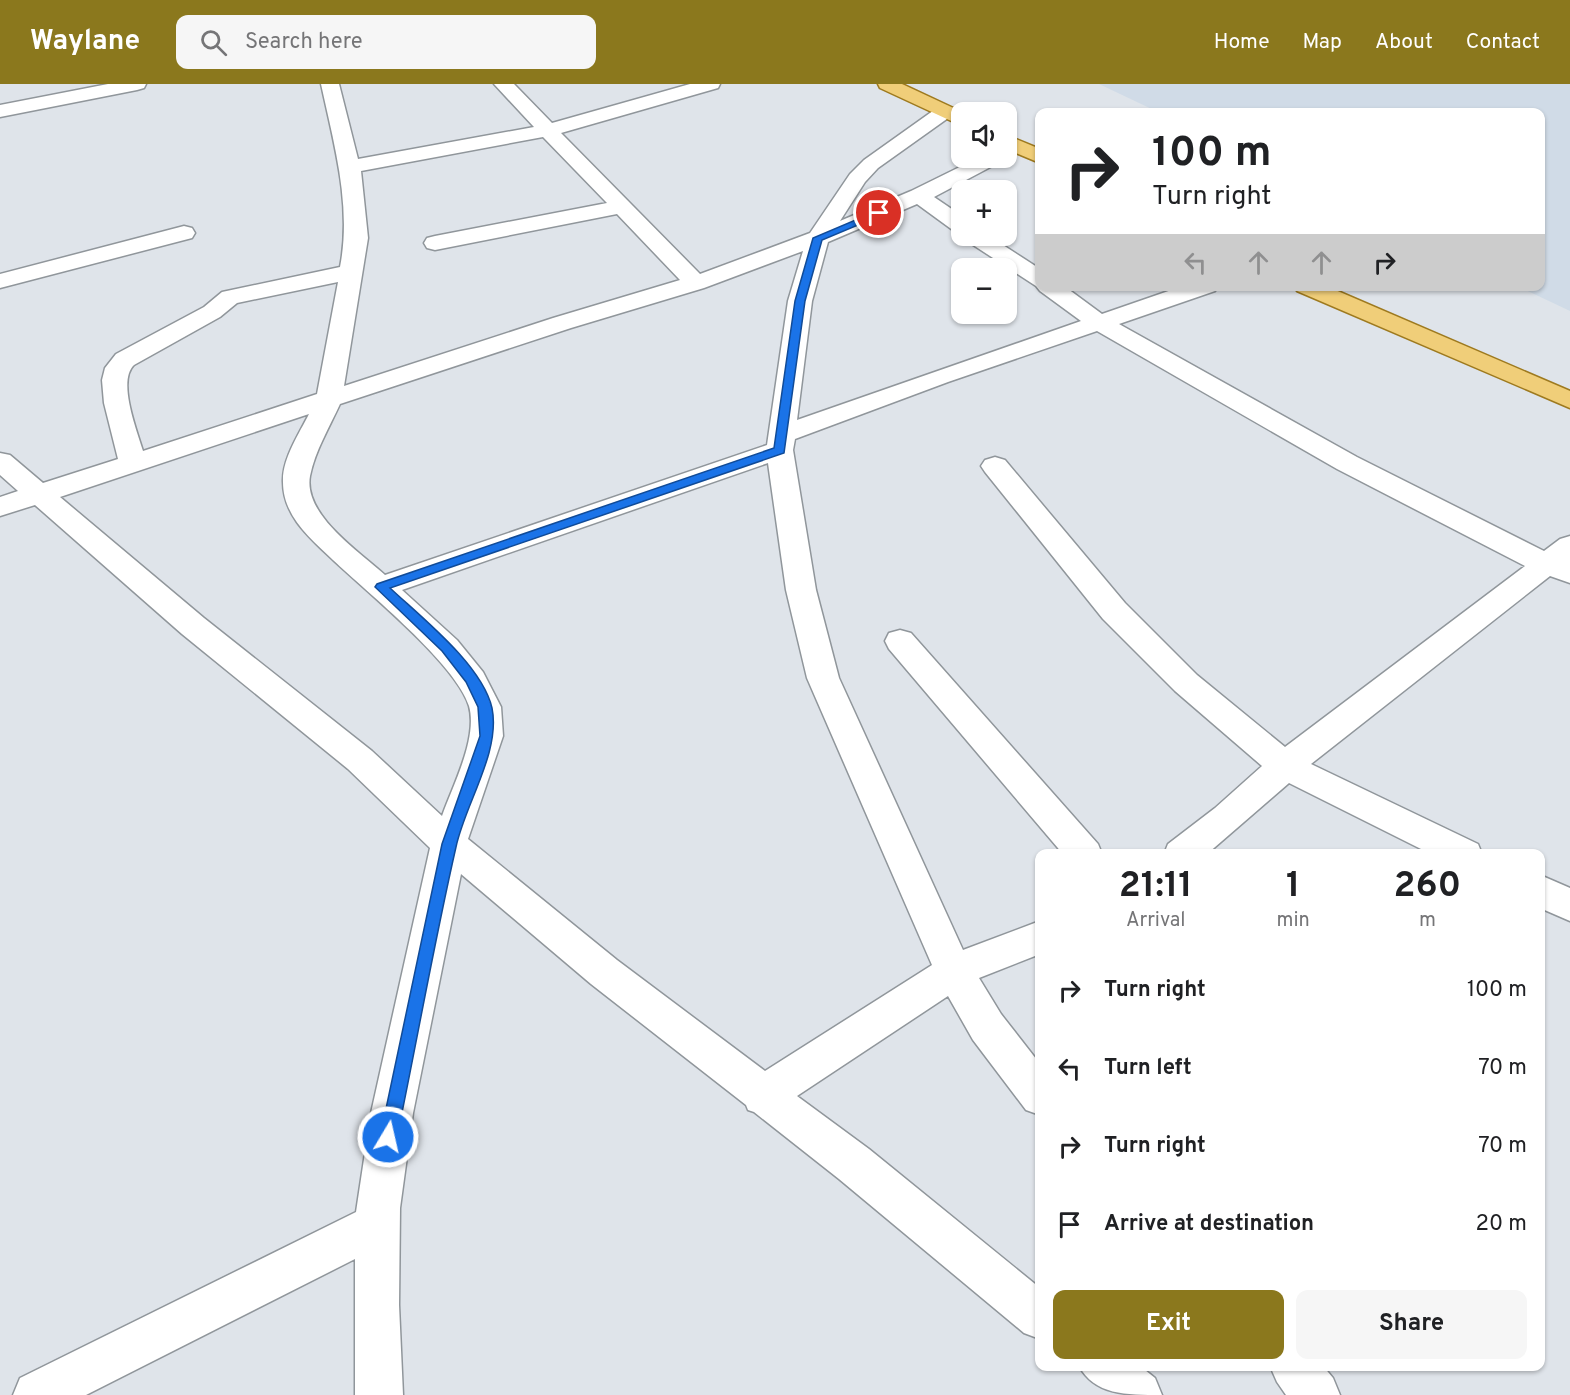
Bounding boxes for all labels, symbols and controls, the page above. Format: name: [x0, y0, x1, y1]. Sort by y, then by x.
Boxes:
search box: [176, 15, 596, 69]
text: Waylane: [30, 24, 140, 60]
icon: search: [197, 26, 230, 59]
text: Search here: [245, 29, 363, 56]
text: Home: [1214, 29, 1270, 56]
text: Map: [1303, 29, 1342, 56]
text: About: [1375, 29, 1433, 56]
text: Contact: [1466, 29, 1540, 56]
map controls: [951, 102, 1017, 324]
button: sound: [951, 102, 1017, 168]
text: 100 m: [1152, 128, 1271, 181]
icon: right: [1053, 132, 1131, 210]
button: +: [951, 180, 1017, 246]
text: Turn right: [1152, 180, 1271, 214]
pin: [853, 187, 904, 238]
icon: arrive: [862, 196, 895, 229]
icon: left: [1179, 246, 1212, 279]
icon: ahead: [1242, 246, 1275, 279]
icon: ahead: [1305, 246, 1338, 279]
icon: right: [1368, 246, 1401, 279]
button: −: [951, 258, 1017, 324]
text: 21:11: [1119, 864, 1193, 910]
text: 1: [1286, 864, 1300, 910]
text: 260: [1393, 864, 1461, 910]
text: Arrival: [1126, 908, 1186, 934]
text: min: [1276, 908, 1310, 934]
text: m: [1419, 908, 1436, 934]
icon: right: [1053, 974, 1086, 1007]
text: Turn right: [1104, 977, 1206, 1004]
text: 100 m: [1467, 977, 1527, 1004]
icon: left: [1053, 1052, 1086, 1085]
text: Turn left: [1104, 1055, 1192, 1082]
text: 70 m: [1478, 1055, 1527, 1082]
position arrow: [356, 1105, 420, 1169]
icon: right: [1053, 1130, 1086, 1163]
text: Turn right: [1104, 1133, 1206, 1160]
text: 70 m: [1478, 1133, 1527, 1160]
icon: arrive: [1053, 1208, 1086, 1241]
text: Arrive at destination: [1104, 1211, 1314, 1238]
text: 20 m: [1476, 1211, 1527, 1238]
button: Exit: [1053, 1290, 1284, 1359]
button: Share: [1296, 1290, 1527, 1359]

